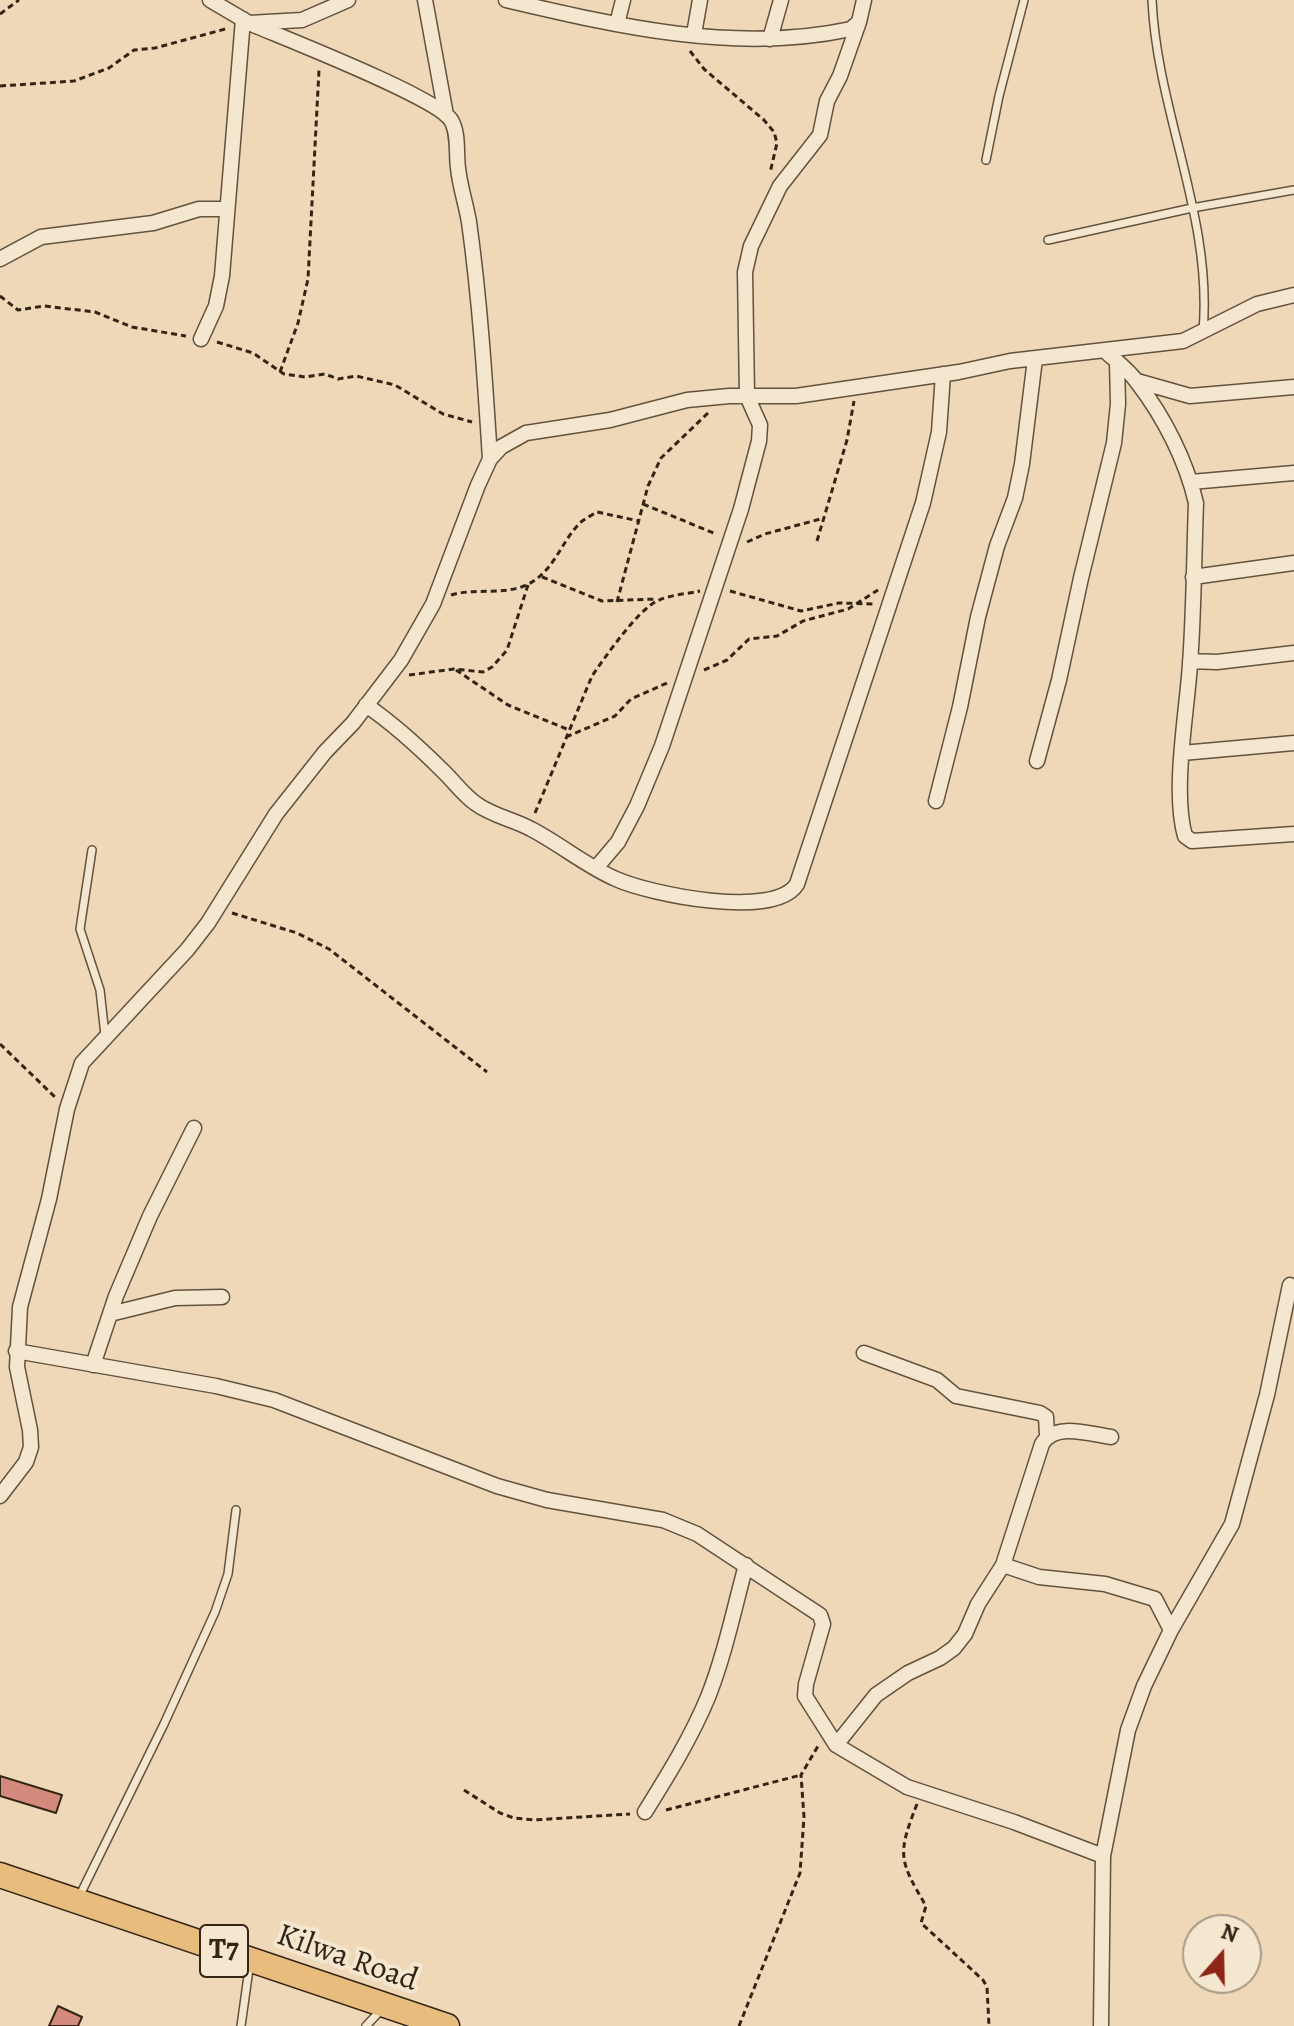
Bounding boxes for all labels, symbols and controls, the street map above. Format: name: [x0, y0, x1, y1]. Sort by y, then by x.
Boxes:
north arrow: [1182, 1914, 1262, 1994]
text: N: [1217, 1916, 1242, 1950]
street label: Kilwa Road: [271, 1917, 423, 2001]
road number: T7: [200, 1925, 248, 1977]

